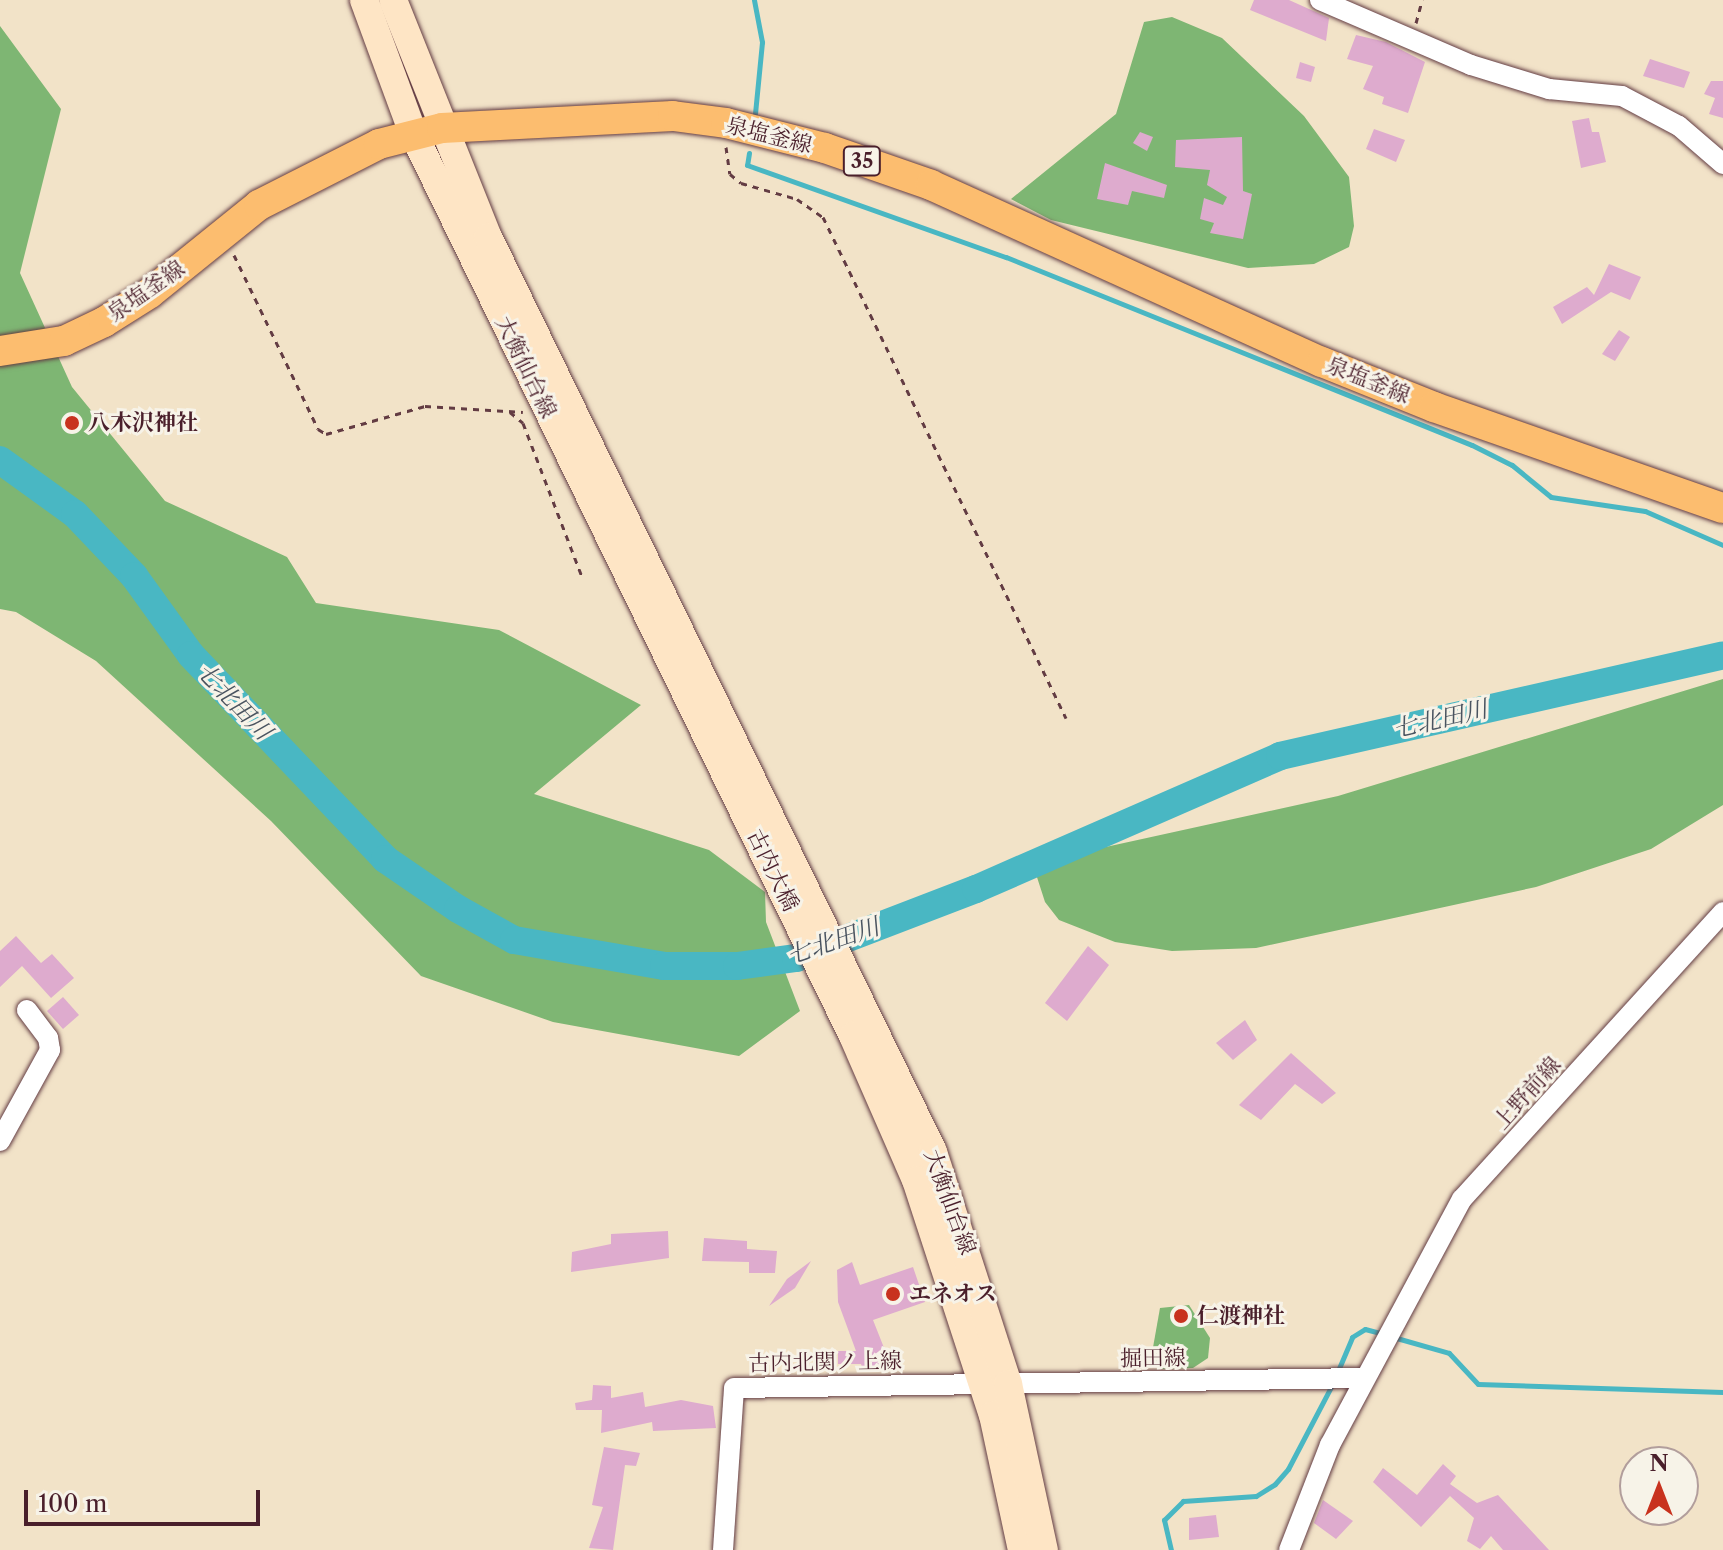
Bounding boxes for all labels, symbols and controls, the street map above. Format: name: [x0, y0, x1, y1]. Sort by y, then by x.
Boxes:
street label: 泉塩釜線: [723, 112, 815, 158]
road number: 35: [842, 145, 882, 177]
street label: 泉塩釜線: [102, 255, 190, 327]
street label: 大衡仙台線: [490, 312, 562, 422]
street label: 泉塩釜線: [1322, 351, 1414, 409]
place label: 八木沢神社: [88, 410, 198, 436]
marker: 八木沢神社: [63, 414, 81, 432]
water label: 七北田川: [190, 656, 278, 746]
water label: 七北田川: [1390, 694, 1490, 744]
street label: 古内大橋: [742, 825, 804, 915]
water label: 七北田川: [783, 912, 883, 970]
street label: 上野前線: [1488, 1051, 1566, 1135]
street label: 大衡仙台線: [919, 1146, 981, 1258]
place label: エネオス: [909, 1281, 997, 1307]
marker: エネオス: [884, 1285, 902, 1303]
place label: 仁渡神社: [1197, 1303, 1285, 1329]
marker: 仁渡神社: [1172, 1307, 1190, 1325]
street label: 掘田線: [1120, 1344, 1186, 1372]
street label: 古内北関ノ上線: [748, 1347, 902, 1377]
north arrow: [1619, 1446, 1699, 1526]
text: N: [1649, 1450, 1669, 1477]
scale bar: [28, 1474, 264, 1524]
text: 100 m: [38, 1489, 107, 1518]

